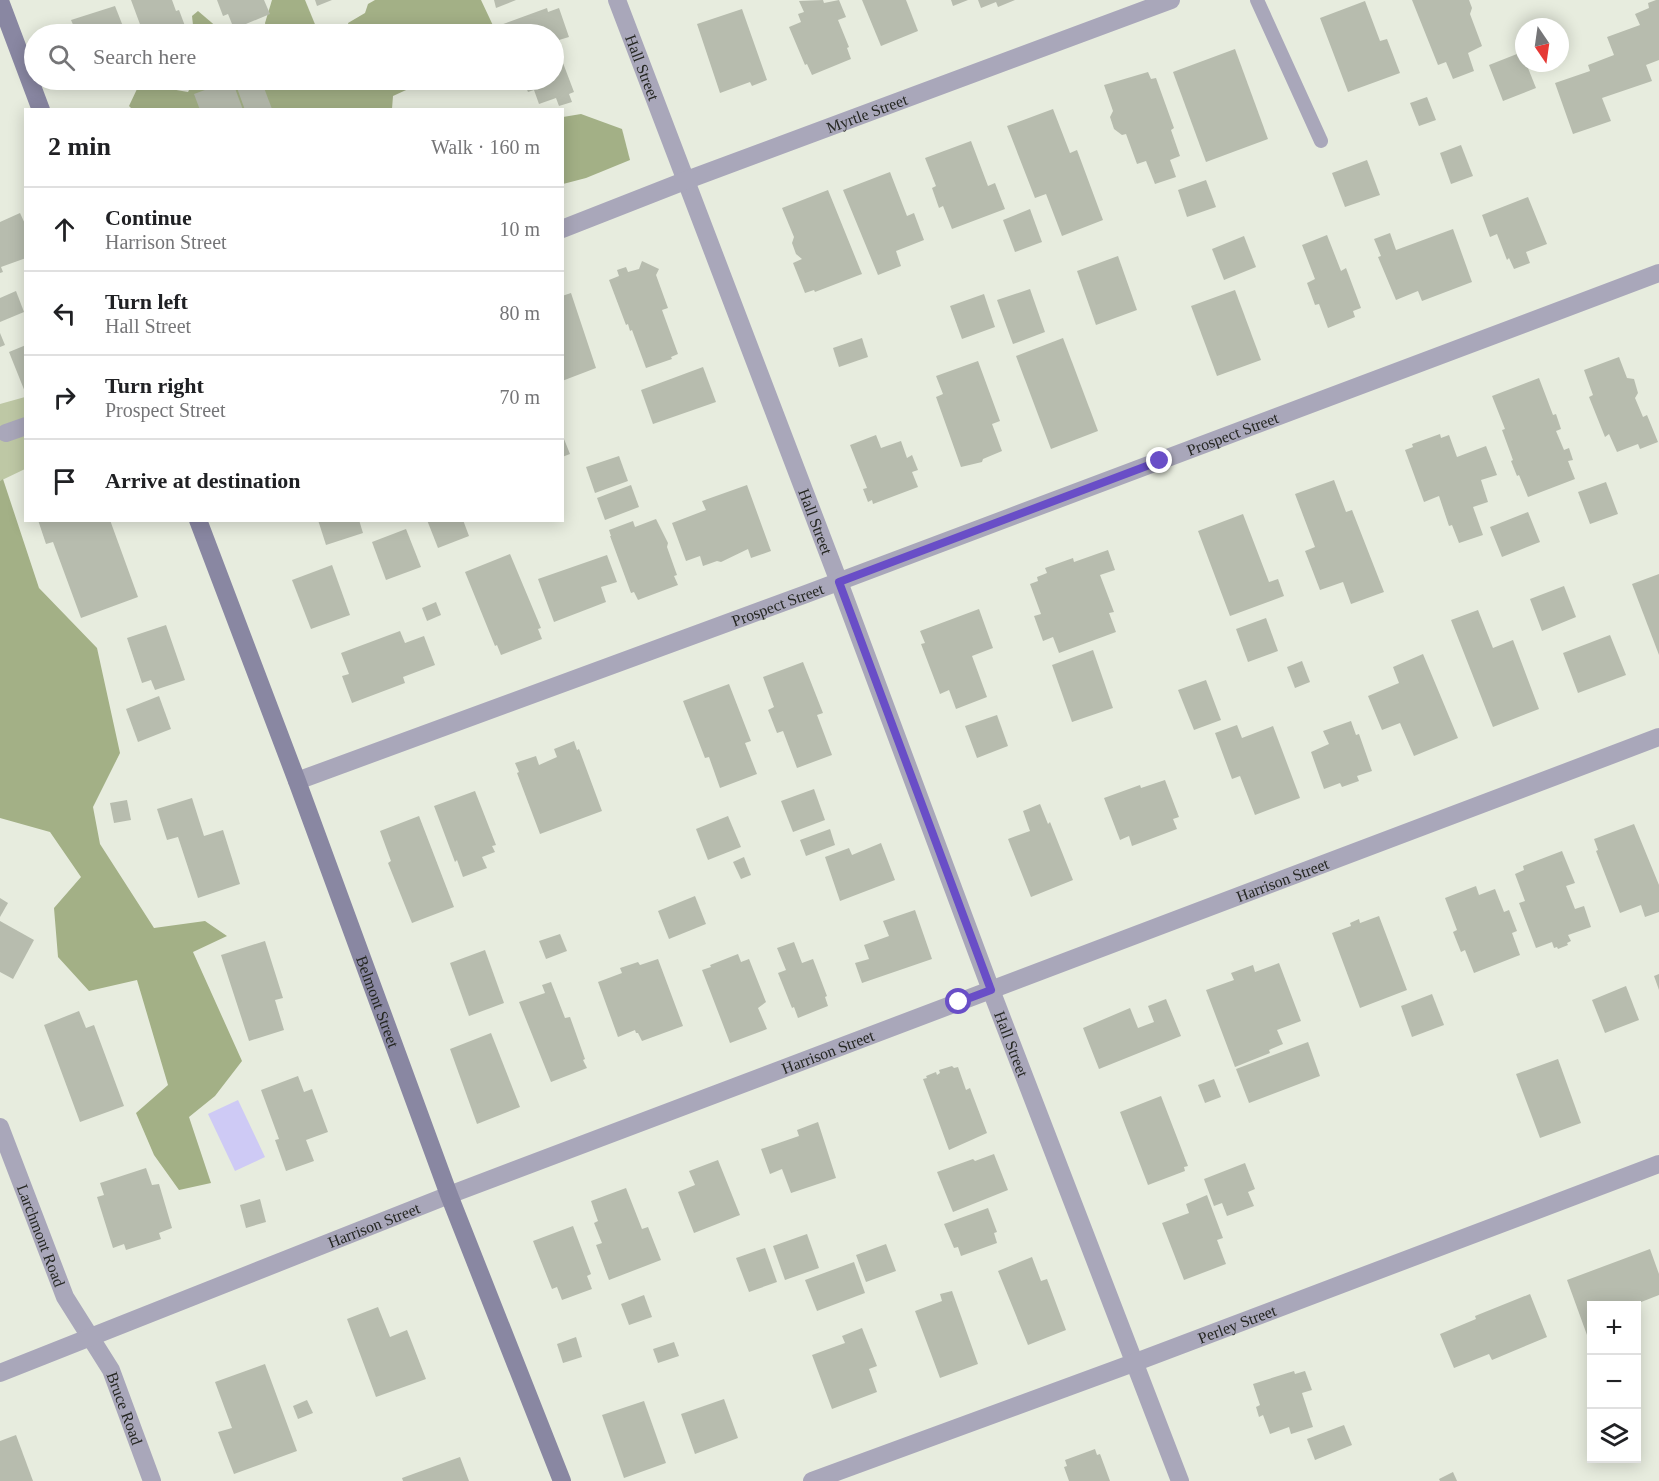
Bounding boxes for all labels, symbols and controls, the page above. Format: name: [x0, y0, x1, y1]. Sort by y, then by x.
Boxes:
north arrow: [1515, 18, 1569, 72]
search box: [24, 24, 564, 90]
street label: Hall Street: [622, 32, 663, 103]
icon: search: [45, 41, 78, 74]
text: Search here: [93, 44, 196, 69]
street label: Myrtle Street: [824, 91, 910, 136]
text: 2 min: [48, 132, 111, 161]
text: Walk · 160 m: [431, 136, 540, 158]
text: Continue: [105, 205, 192, 230]
icon: ahead: [48, 213, 81, 246]
text: 10 m: [499, 218, 540, 240]
text: Harrison Street: [105, 231, 227, 253]
text: Turn left: [105, 289, 188, 314]
icon: left: [48, 297, 81, 330]
text: 80 m: [499, 302, 540, 324]
text: Hall Street: [105, 315, 191, 337]
text: Turn right: [105, 373, 204, 398]
icon: right: [48, 381, 81, 414]
text: 70 m: [499, 386, 540, 408]
text: Prospect Street: [105, 399, 226, 421]
street label: Prospect Street: [1185, 409, 1281, 459]
route end: [1146, 447, 1172, 473]
icon: arrive: [48, 465, 81, 498]
text: Arrive at destination: [105, 468, 301, 493]
street label: Hall Street: [795, 486, 836, 557]
street label: Prospect Street: [730, 580, 827, 630]
street label: Harrison Street: [1234, 855, 1332, 905]
street label: Belmont Street: [353, 953, 402, 1050]
route start: [945, 988, 971, 1014]
street label: Hall Street: [991, 1009, 1032, 1080]
street label: Harrison Street: [779, 1027, 877, 1077]
street label: Larchmont Road: [14, 1182, 68, 1289]
street label: Harrison Street: [325, 1199, 423, 1251]
map controls: [1587, 1301, 1641, 1463]
button: +: [1587, 1301, 1641, 1355]
street label: Perley Street: [1196, 1302, 1279, 1347]
button: −: [1587, 1355, 1641, 1409]
street label: Bruce Road: [103, 1370, 146, 1447]
button: layers: [1587, 1409, 1641, 1463]

